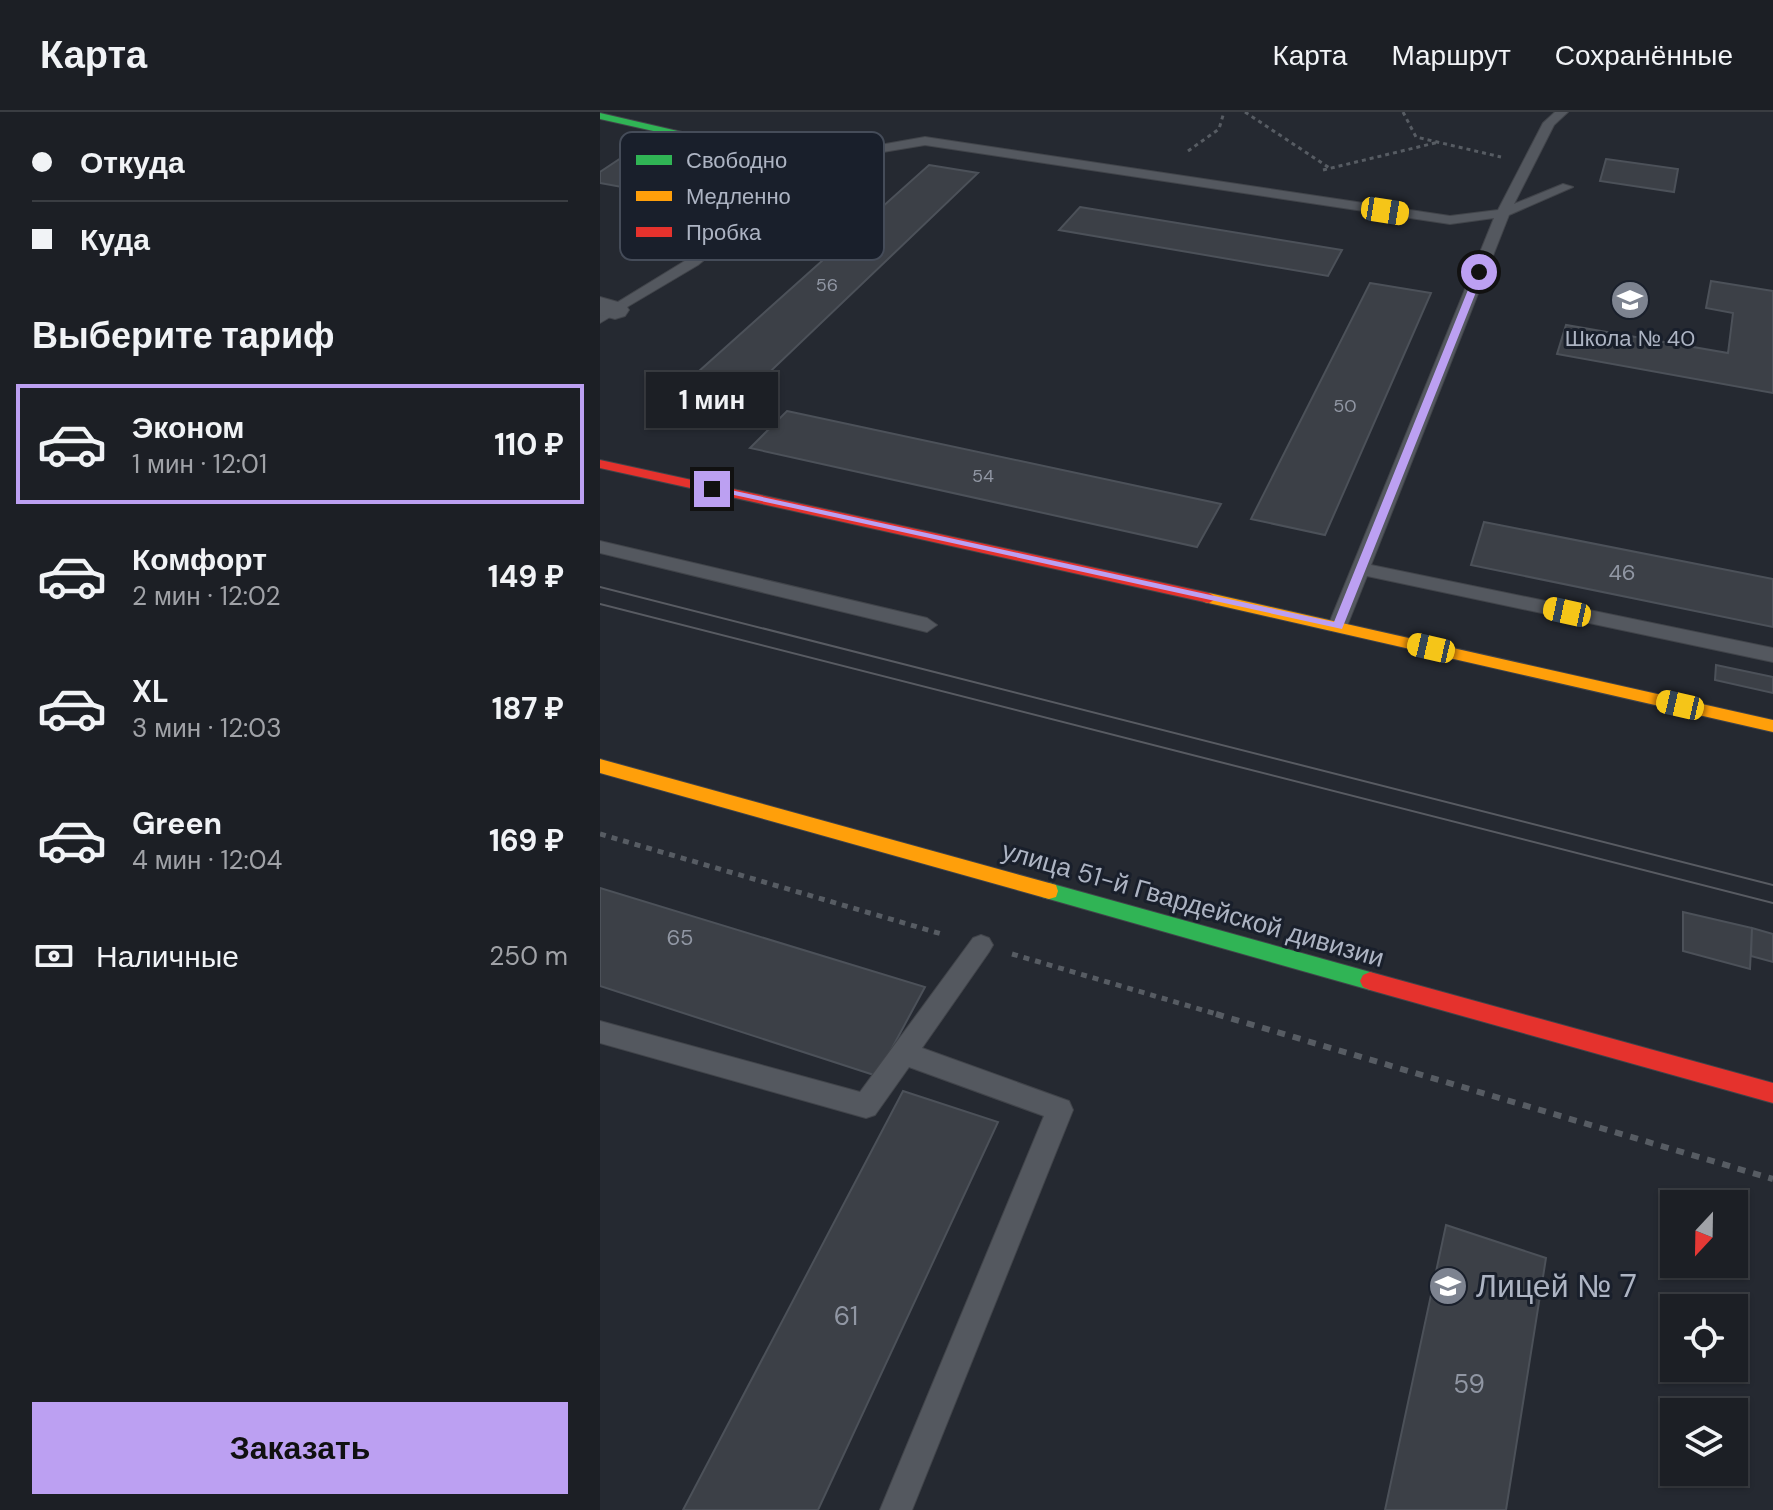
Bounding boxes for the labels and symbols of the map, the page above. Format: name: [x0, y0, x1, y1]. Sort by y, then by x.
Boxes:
legend: [620, 132, 884, 260]
text: Свободно: [686, 146, 787, 175]
text: Медленно: [686, 182, 791, 211]
car: [1359, 195, 1411, 227]
text: Пробка: [686, 218, 762, 247]
route start: [1461, 254, 1497, 290]
house number: 56: [816, 273, 838, 297]
school or university icon: Школа № 40: [1609, 279, 1651, 321]
place label: Школа № 40: [1565, 324, 1695, 353]
callout: 1 мин: [646, 373, 778, 429]
house number: 50: [1333, 394, 1357, 418]
house number: 54: [972, 464, 994, 488]
route end: [694, 471, 730, 507]
house number: 46: [1608, 558, 1636, 587]
car: [1541, 595, 1593, 629]
car: [1405, 631, 1457, 665]
car: [1654, 688, 1706, 722]
street label: улица 51-й Гвардейской дивизии: [998, 833, 1388, 975]
house number: 65: [667, 923, 693, 952]
north arrow: [1660, 1190, 1748, 1278]
school or university icon: Лицей № 7: [1427, 1265, 1469, 1307]
place label: Лицей № 7: [1476, 1265, 1637, 1307]
house number: 61: [834, 1299, 858, 1333]
house number: 59: [1453, 1367, 1485, 1401]

